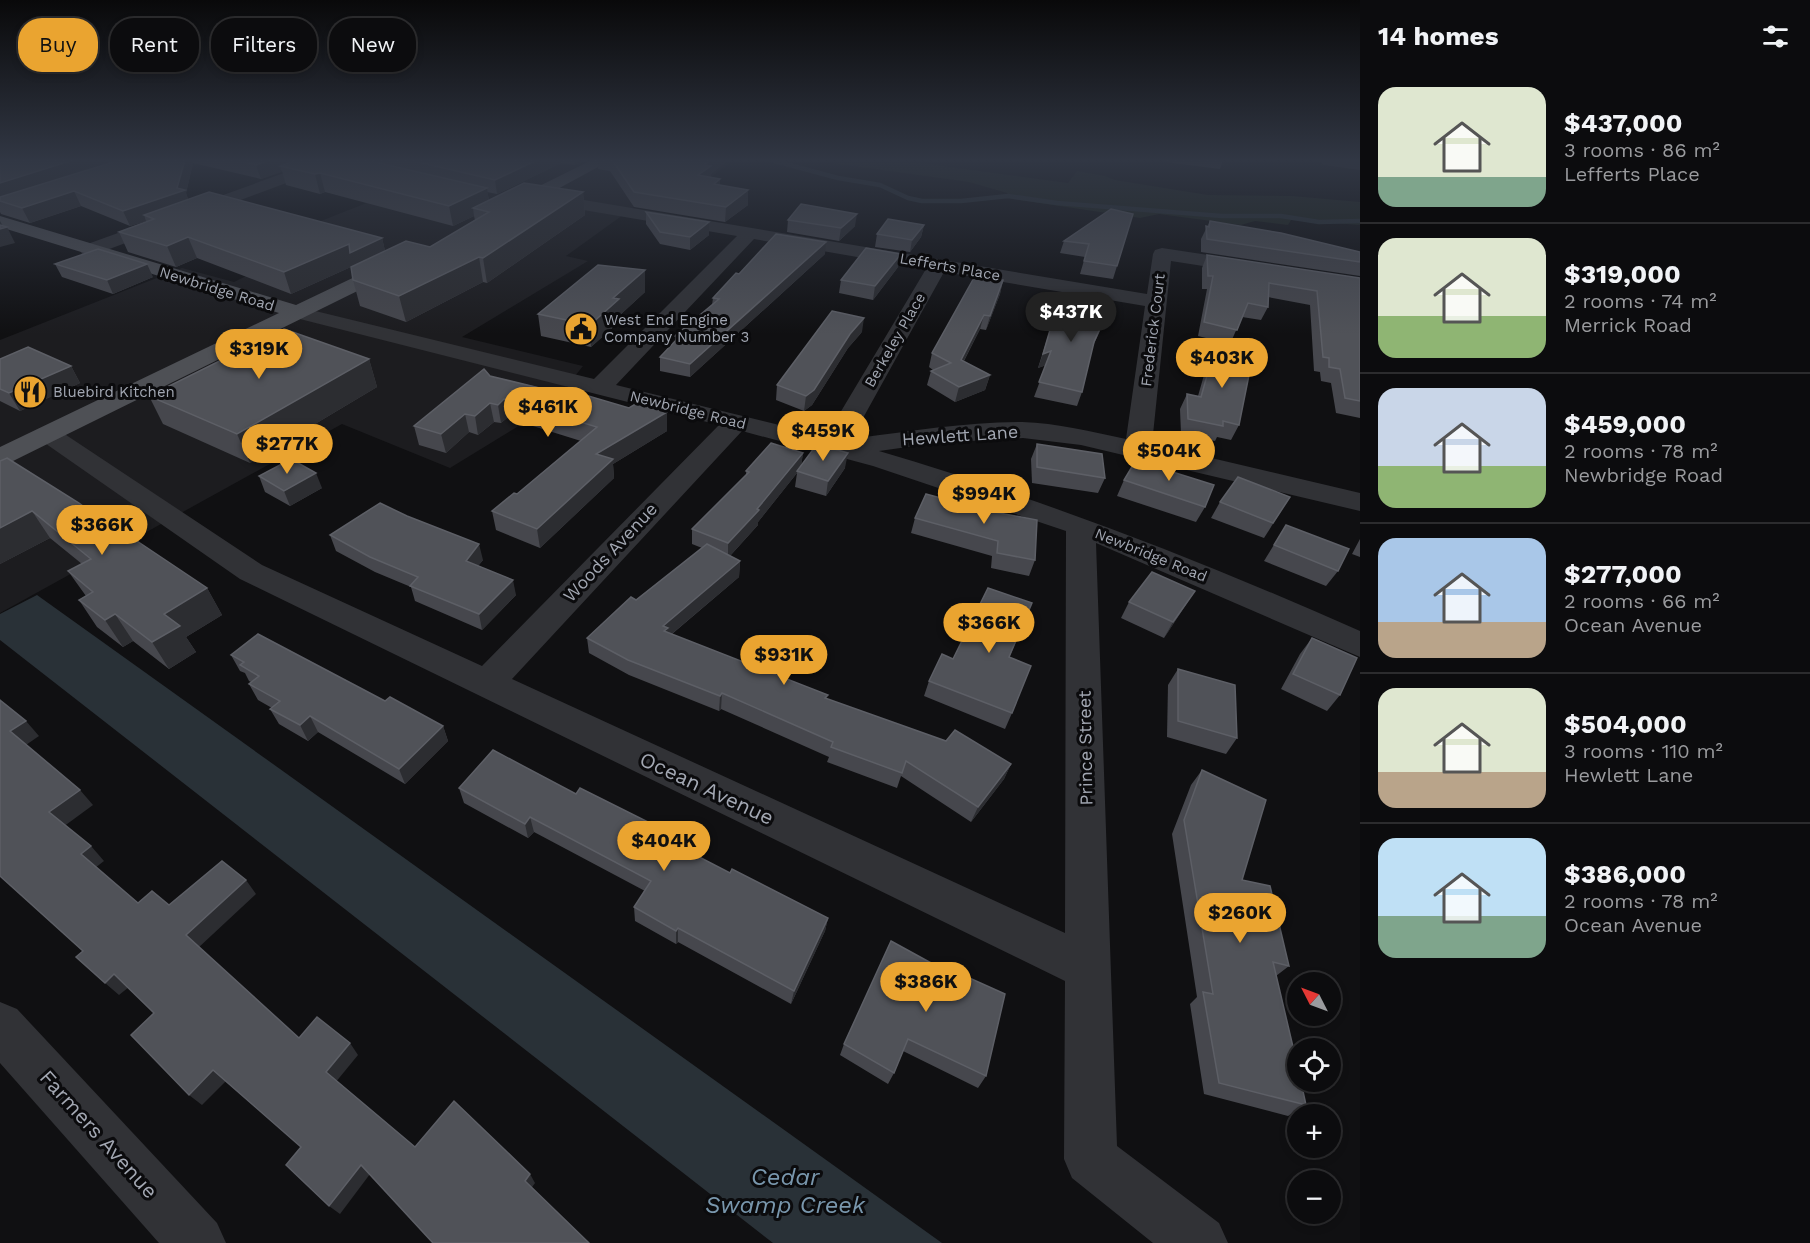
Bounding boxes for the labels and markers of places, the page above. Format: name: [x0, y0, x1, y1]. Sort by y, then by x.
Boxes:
pin: $437K: [1029, 292, 1113, 343]
public building icon: West End Engine Company Number 3: [563, 311, 599, 347]
place label: West End Engine Company Number 3: [604, 311, 749, 346]
pin: $319K: [217, 329, 301, 380]
pin: $403K: [1180, 338, 1264, 389]
restaurant icon: Bluebird Kitchen: [12, 374, 48, 410]
place label: Bluebird Kitchen: [53, 383, 175, 401]
pin: $461K: [506, 387, 590, 438]
pin: $459K: [781, 411, 865, 462]
pin: $277K: [245, 424, 329, 475]
pin: $504K: [1127, 431, 1211, 482]
pin: $994K: [942, 474, 1026, 525]
pin: $366K: [60, 505, 144, 556]
pin: $366K: [947, 603, 1031, 654]
pin: $931K: [742, 635, 826, 686]
pin: $404K: [622, 821, 706, 872]
pin: $260K: [1198, 893, 1282, 944]
pin: $386K: [884, 962, 968, 1013]

